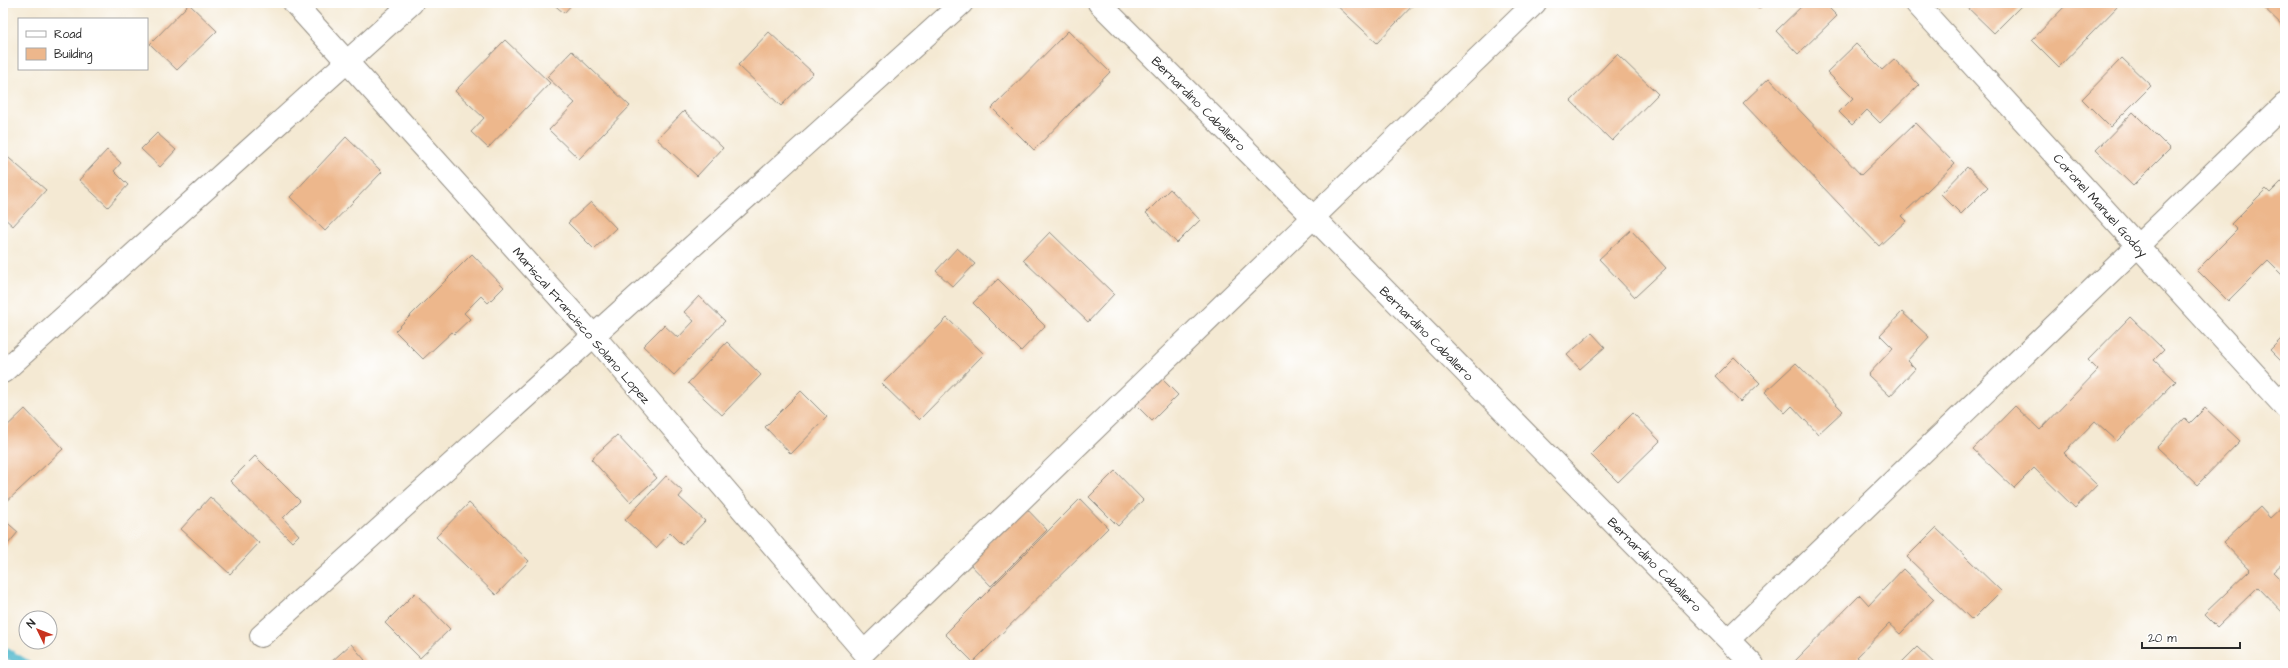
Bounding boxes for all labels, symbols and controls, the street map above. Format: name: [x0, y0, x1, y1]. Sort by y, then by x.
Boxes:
legend: [18, 18, 148, 70]
text: Road: [54, 26, 82, 43]
text: Building: [54, 46, 92, 64]
street label: Bernardino Caballero: [1147, 53, 1250, 155]
street label: Coronel Manuel Godoy: [2048, 150, 2152, 262]
street label: Mariscal Francisco Solano Lopez: [508, 243, 655, 408]
street label: Bernardino Caballero: [1375, 283, 1478, 385]
street label: Bernardino Caballero: [1603, 514, 1706, 616]
north arrow: [18, 610, 58, 650]
text: N: [23, 616, 39, 631]
scale bar: [2142, 624, 2240, 650]
text: 20 m: [2148, 630, 2177, 647]

